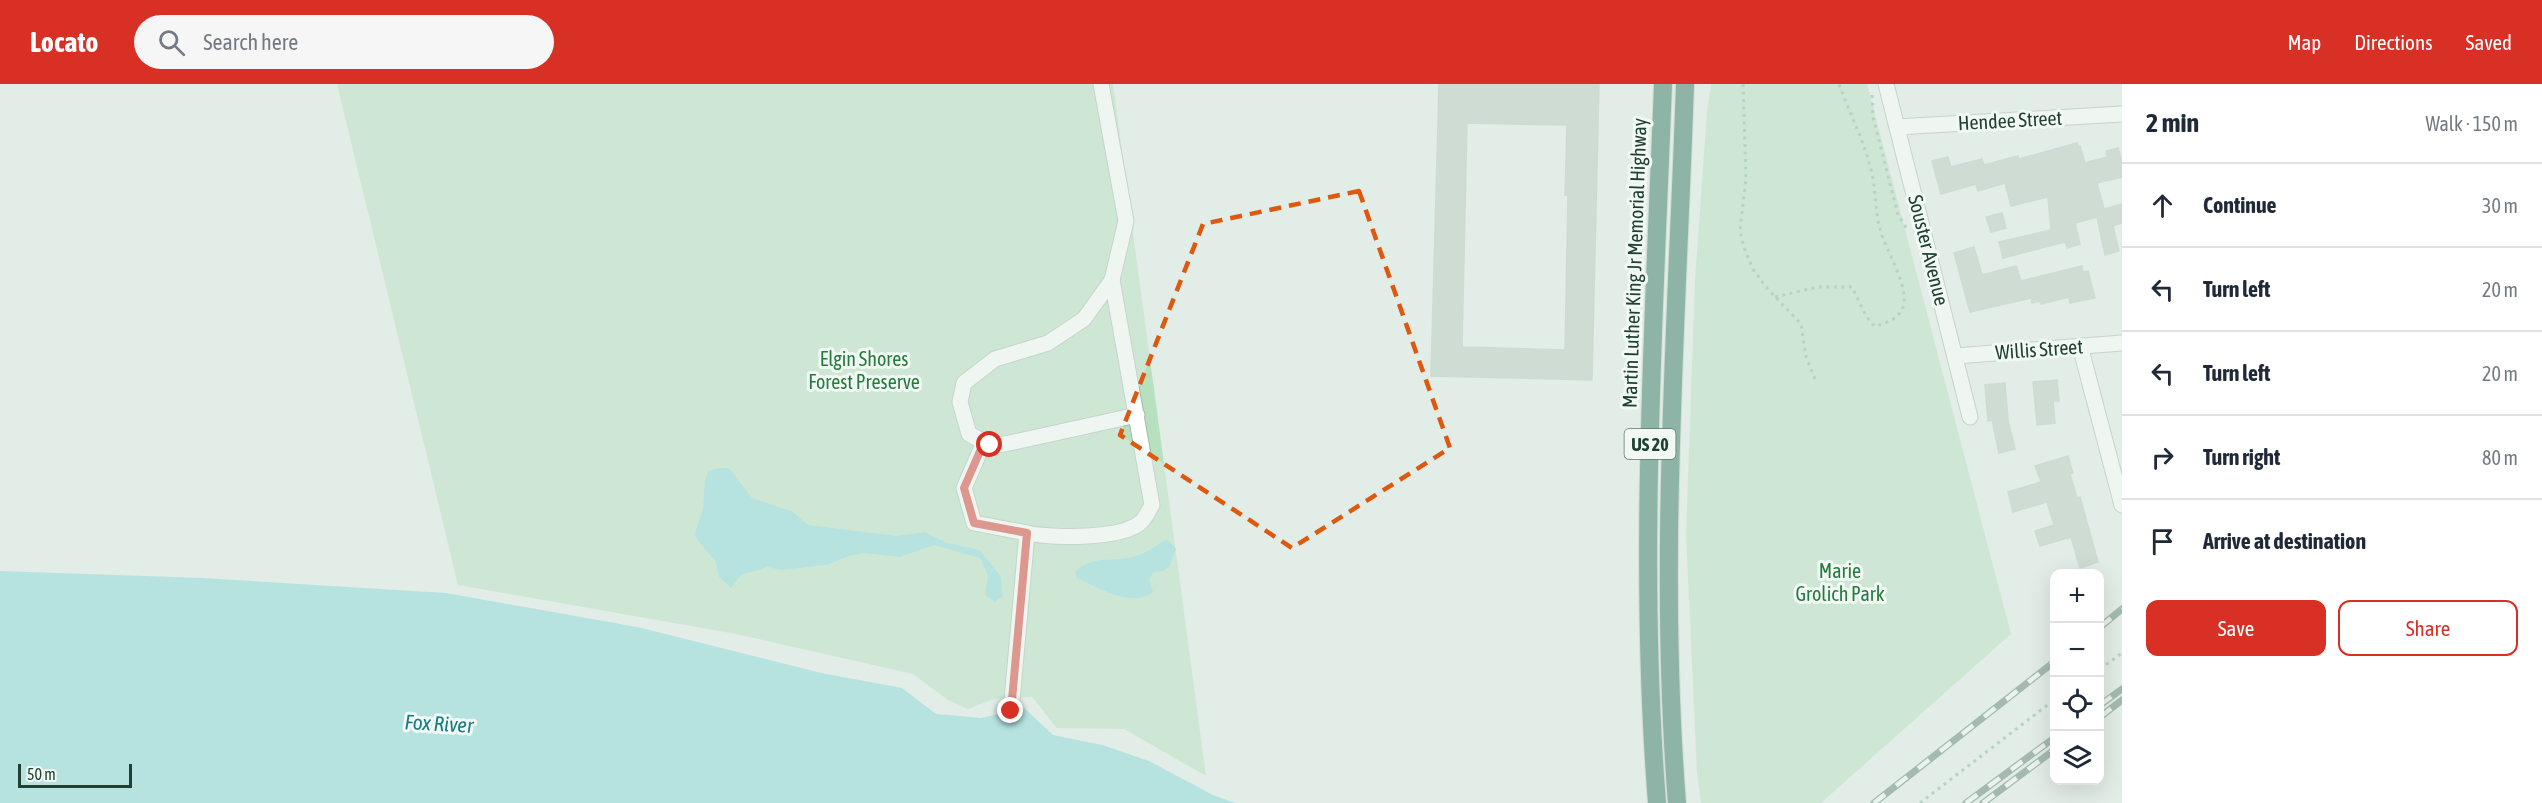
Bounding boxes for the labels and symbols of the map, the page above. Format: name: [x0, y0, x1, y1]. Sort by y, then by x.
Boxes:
street label: Hendee Street: [1957, 106, 2063, 134]
street label: Martin Luther King Jr Memorial Highway: [1617, 118, 1651, 408]
street label: Souster Avenue: [1904, 192, 1954, 308]
street label: Willis Street: [1994, 334, 2084, 364]
park label: Elgin Shores Forest Preserve: [808, 347, 920, 393]
road number: US 20: [1624, 429, 1676, 459]
route start: [976, 431, 1002, 457]
park label: Marie Grolich Park: [1795, 559, 1885, 605]
route end: [997, 697, 1023, 723]
water label: Fox River: [404, 709, 475, 737]
scale bar: [18, 761, 132, 788]

